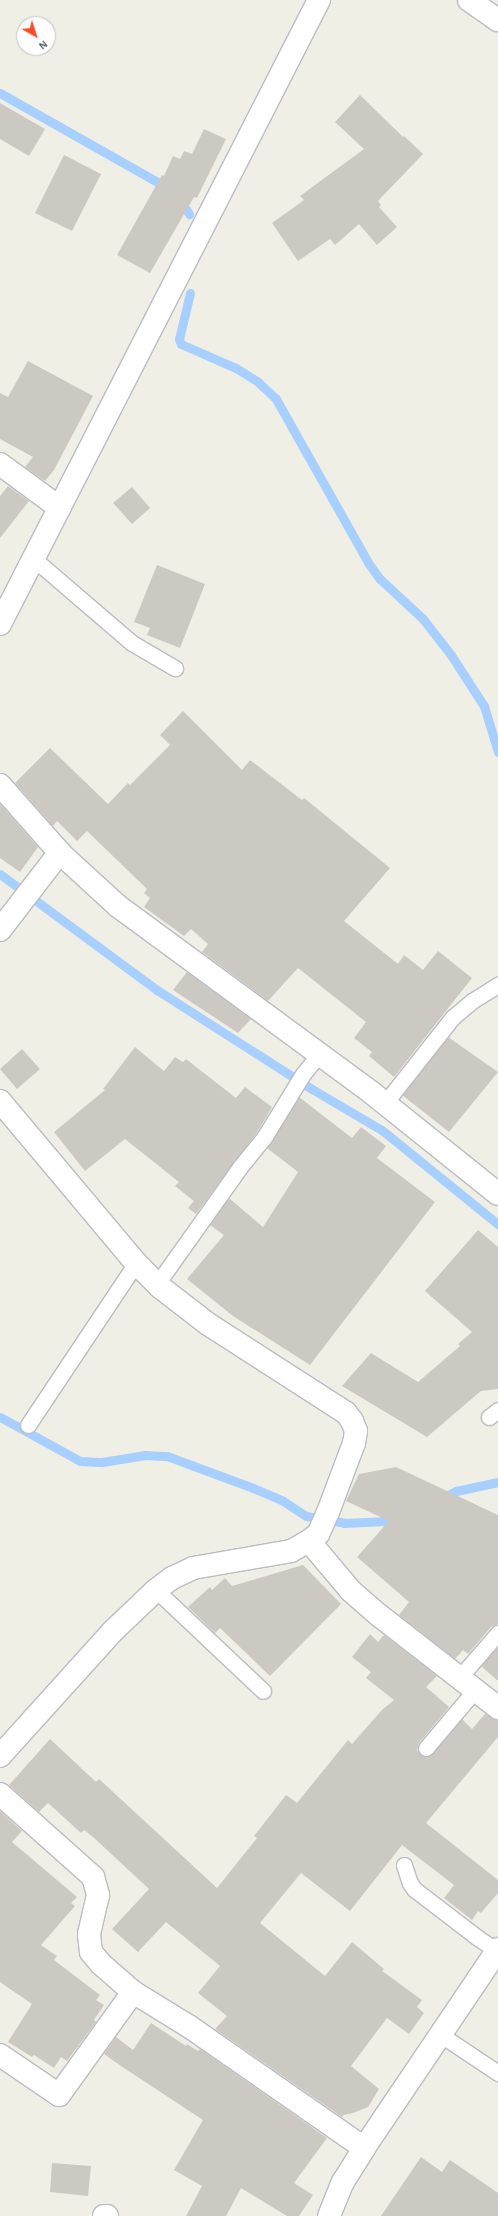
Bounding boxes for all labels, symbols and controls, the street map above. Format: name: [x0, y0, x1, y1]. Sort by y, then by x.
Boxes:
north arrow: [16, 16, 56, 56]
text: N: [37, 38, 50, 52]

